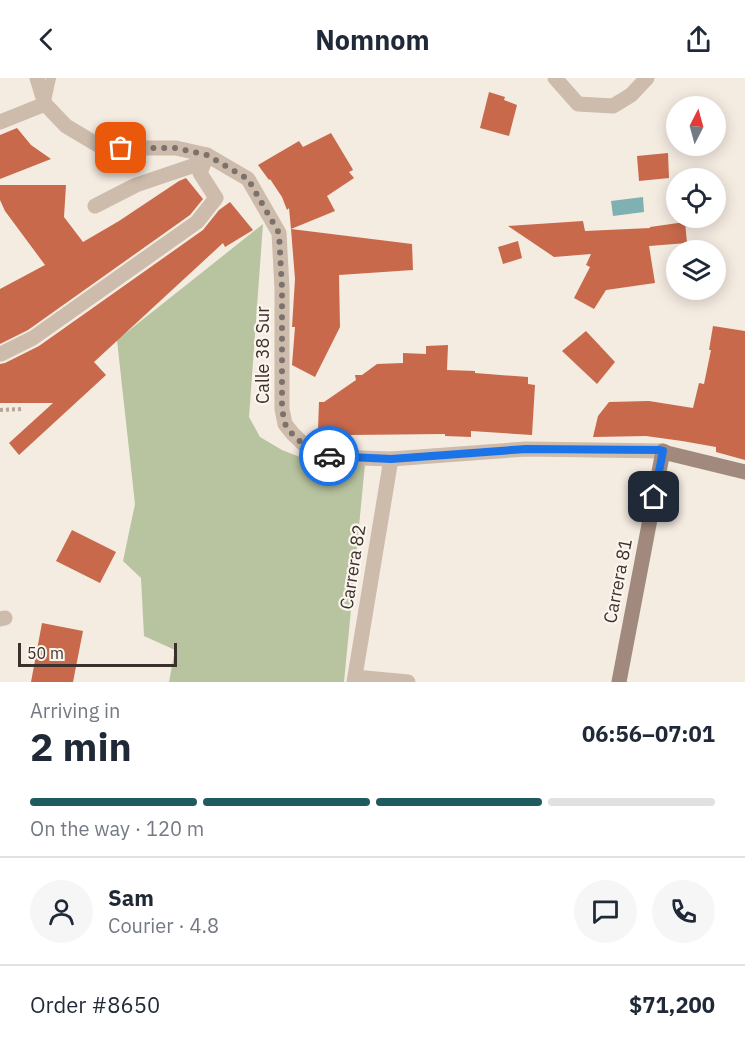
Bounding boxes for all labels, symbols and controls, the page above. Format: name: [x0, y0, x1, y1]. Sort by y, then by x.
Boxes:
text: Nomnom: [315, 22, 430, 57]
icon: back: [30, 23, 63, 56]
icon: share: [682, 23, 715, 56]
north arrow: [666, 96, 726, 156]
map controls: [666, 96, 726, 300]
pin: [95, 122, 146, 173]
icon: bag: [104, 131, 137, 164]
button: locate: [666, 168, 726, 228]
button: layers: [666, 240, 726, 300]
street label: Calle 38 Sur: [251, 306, 274, 404]
courier: [299, 426, 359, 486]
icon: car: [313, 440, 346, 473]
pin: [628, 471, 679, 522]
icon: home: [637, 480, 670, 513]
street label: Carrera 82: [334, 523, 371, 611]
street label: Carrera 81: [598, 537, 637, 625]
scale bar: [18, 640, 177, 668]
text: 50 m: [27, 643, 64, 663]
text: Arriving in: [30, 697, 120, 724]
text: 06:56–07:01: [582, 719, 715, 748]
text: 2 min: [30, 721, 132, 772]
text: On the way · 120 m: [30, 815, 204, 842]
button: person: [30, 880, 93, 943]
button: chat: [574, 880, 637, 943]
button: phone: [652, 880, 715, 943]
text: Sam: [108, 883, 154, 912]
text: Courier · 4.8: [108, 912, 219, 939]
text: Order #8650: [30, 990, 160, 1019]
text: $71,200: [629, 990, 715, 1019]

